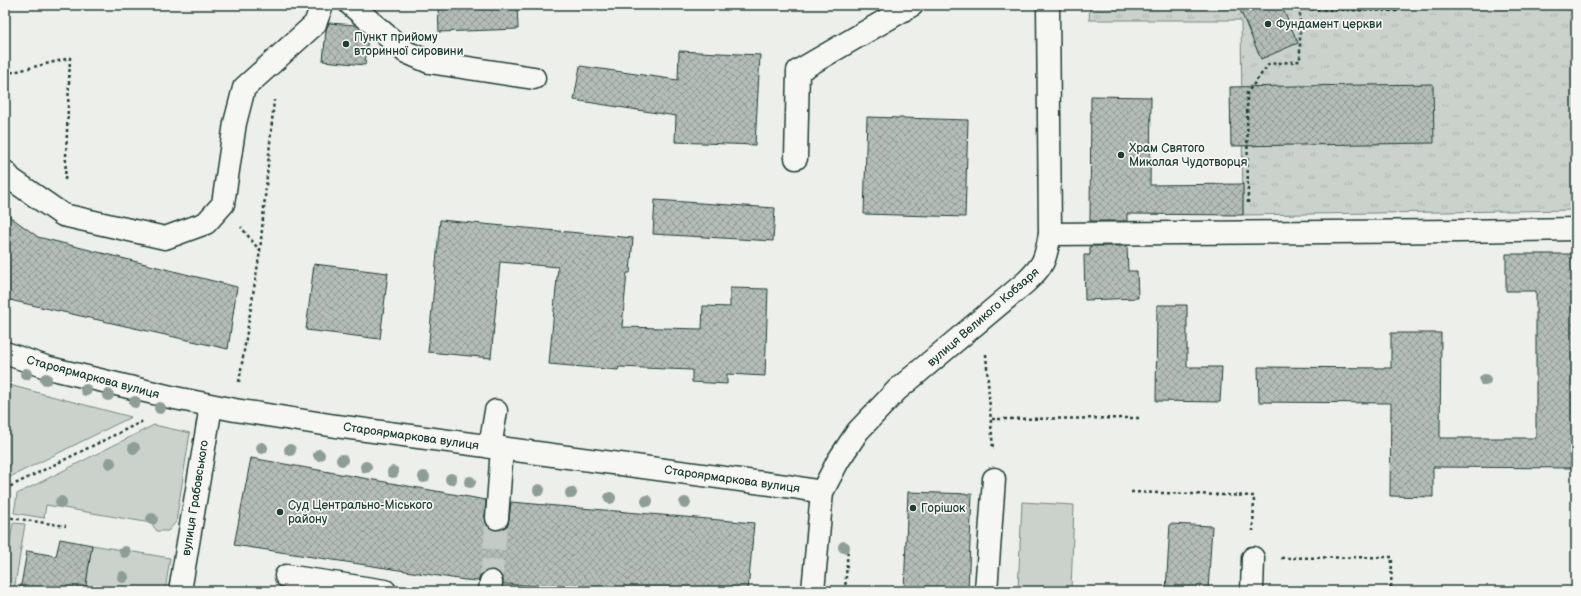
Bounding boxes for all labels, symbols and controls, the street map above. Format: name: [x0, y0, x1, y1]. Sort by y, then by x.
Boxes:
place label: Фундамент церкви: [1276, 17, 1382, 32]
marker: Фундамент церкви: [1263, 19, 1273, 29]
place label: Пункт прийому вторинної сировини: [354, 30, 463, 59]
marker: Пункт прийому вторинної сировини: [341, 39, 351, 49]
place label: Храм Святого Миколая Чудотворця: [1129, 141, 1248, 170]
marker: Храм Святого Миколая Чудотворця: [1116, 150, 1126, 160]
street label: вулиця Великого Кобзаря: [924, 264, 1043, 370]
street label: Староярмаркова вулиця: [25, 353, 161, 403]
street label: Староярмаркова вулиця: [342, 420, 480, 453]
street label: вулиця Грабовського: [179, 439, 212, 557]
street label: Староярмаркова вулиця: [663, 463, 801, 496]
place label: Суд Центрально-Міського району: [288, 498, 432, 527]
place label: Горішок: [921, 501, 966, 516]
marker: Горішок: [908, 503, 918, 513]
marker: Суд Центрально-Міського району: [275, 507, 285, 517]

